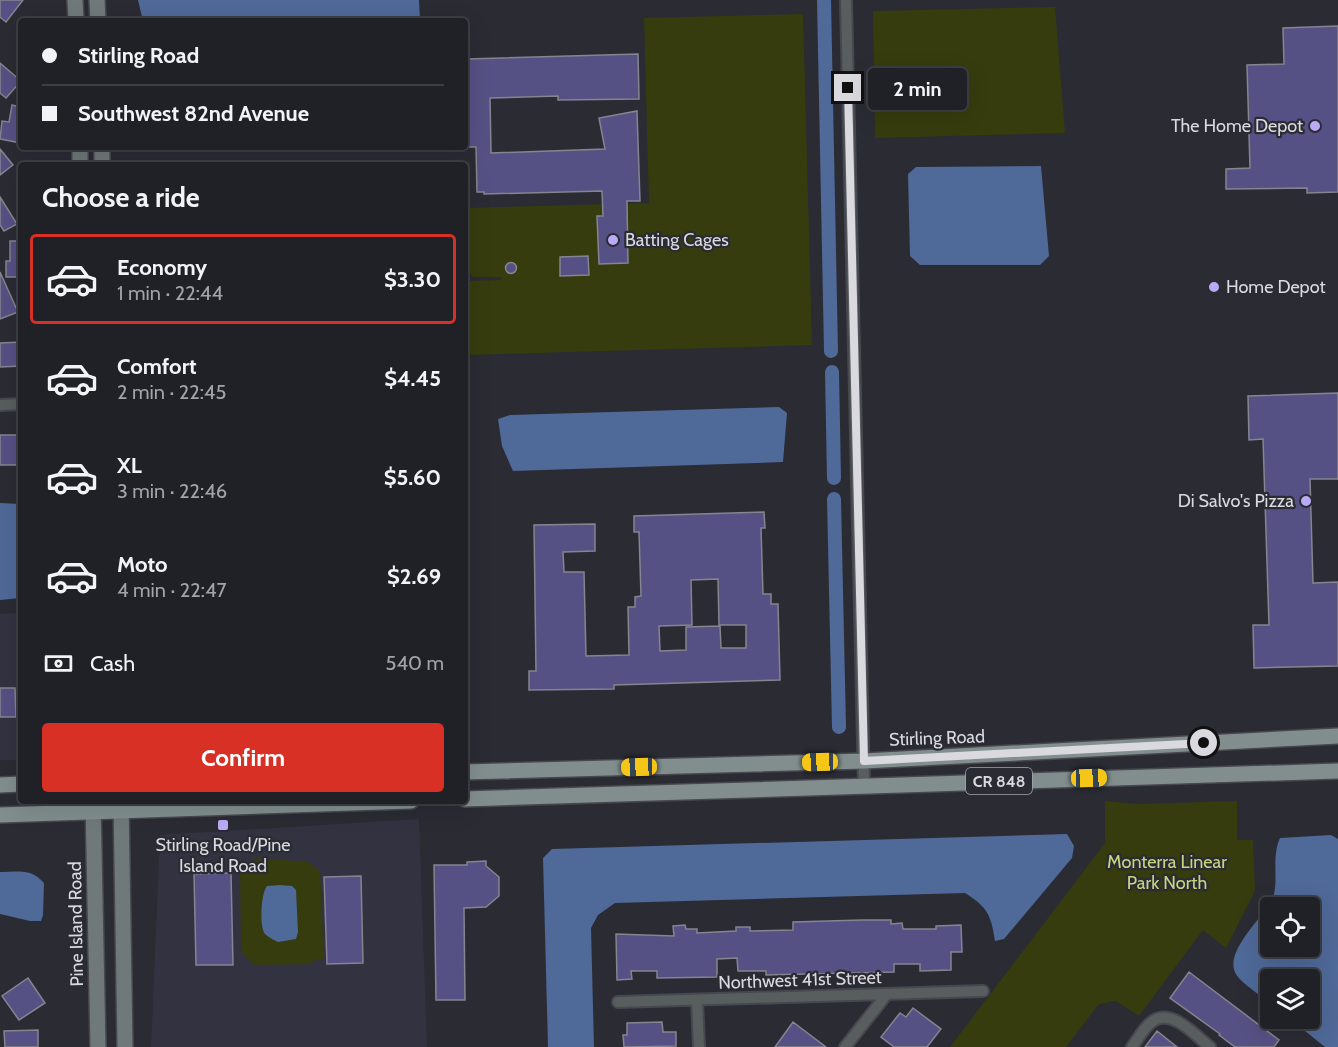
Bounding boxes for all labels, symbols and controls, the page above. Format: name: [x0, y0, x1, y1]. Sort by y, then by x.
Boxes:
text: Stirling Road: [78, 42, 199, 69]
callout: 2 min: [869, 67, 968, 109]
route end: [834, 74, 861, 101]
text: 2 min: [893, 77, 942, 101]
text: Southwest 82nd Avenue: [78, 100, 309, 127]
place label: The Home Depot: [1171, 115, 1303, 137]
marker: The Home Depot: [1308, 119, 1322, 133]
text: Choose a ride: [42, 181, 200, 214]
place label: Batting Cages: [625, 229, 729, 251]
marker: Batting Cages: [606, 233, 620, 247]
icon: car: [45, 252, 99, 306]
text: Economy: [117, 254, 207, 281]
text: $3.30: [384, 266, 441, 293]
place label: Home Depot: [1226, 276, 1325, 298]
marker: Home Depot: [1207, 280, 1221, 294]
text: 1 min · 22:44: [117, 281, 223, 305]
icon: car: [45, 351, 99, 405]
text: Comfort: [117, 353, 196, 380]
text: $4.45: [384, 365, 441, 392]
text: 2 min · 22:45: [117, 380, 226, 404]
icon: car: [45, 450, 99, 504]
text: XL: [117, 452, 142, 479]
text: $5.60: [384, 464, 441, 491]
text: 3 min · 22:46: [117, 479, 227, 503]
place label: Di Salvo's Pizza: [1178, 490, 1294, 512]
marker: Di Salvo's Pizza: [1299, 494, 1313, 508]
icon: car: [45, 549, 99, 603]
text: Moto: [117, 551, 168, 578]
text: $2.69: [387, 563, 441, 590]
text: 4 min · 22:47: [117, 578, 227, 602]
icon: cash: [42, 647, 75, 680]
text: Cash: [90, 650, 135, 677]
text: 540 m: [386, 651, 444, 675]
button: Confirm: [42, 723, 444, 792]
street label: Stirling Road: [889, 725, 985, 751]
route start: [1190, 729, 1217, 756]
car: [802, 752, 838, 772]
car: [621, 757, 657, 777]
road number: CR 848: [966, 768, 1032, 794]
car: [1071, 768, 1107, 788]
marker: Stirling Road/Pine Island Road: [216, 818, 230, 832]
place label: Stirling Road/Pine Island Road: [155, 834, 291, 877]
park label: Monterra Linear Park North: [1107, 851, 1227, 894]
street label: Pine Island Road: [64, 861, 88, 987]
map controls: [1260, 897, 1320, 1029]
button: locate: [1260, 897, 1320, 957]
street label: Northwest 41st Street: [718, 966, 882, 994]
button: layers: [1260, 969, 1320, 1029]

